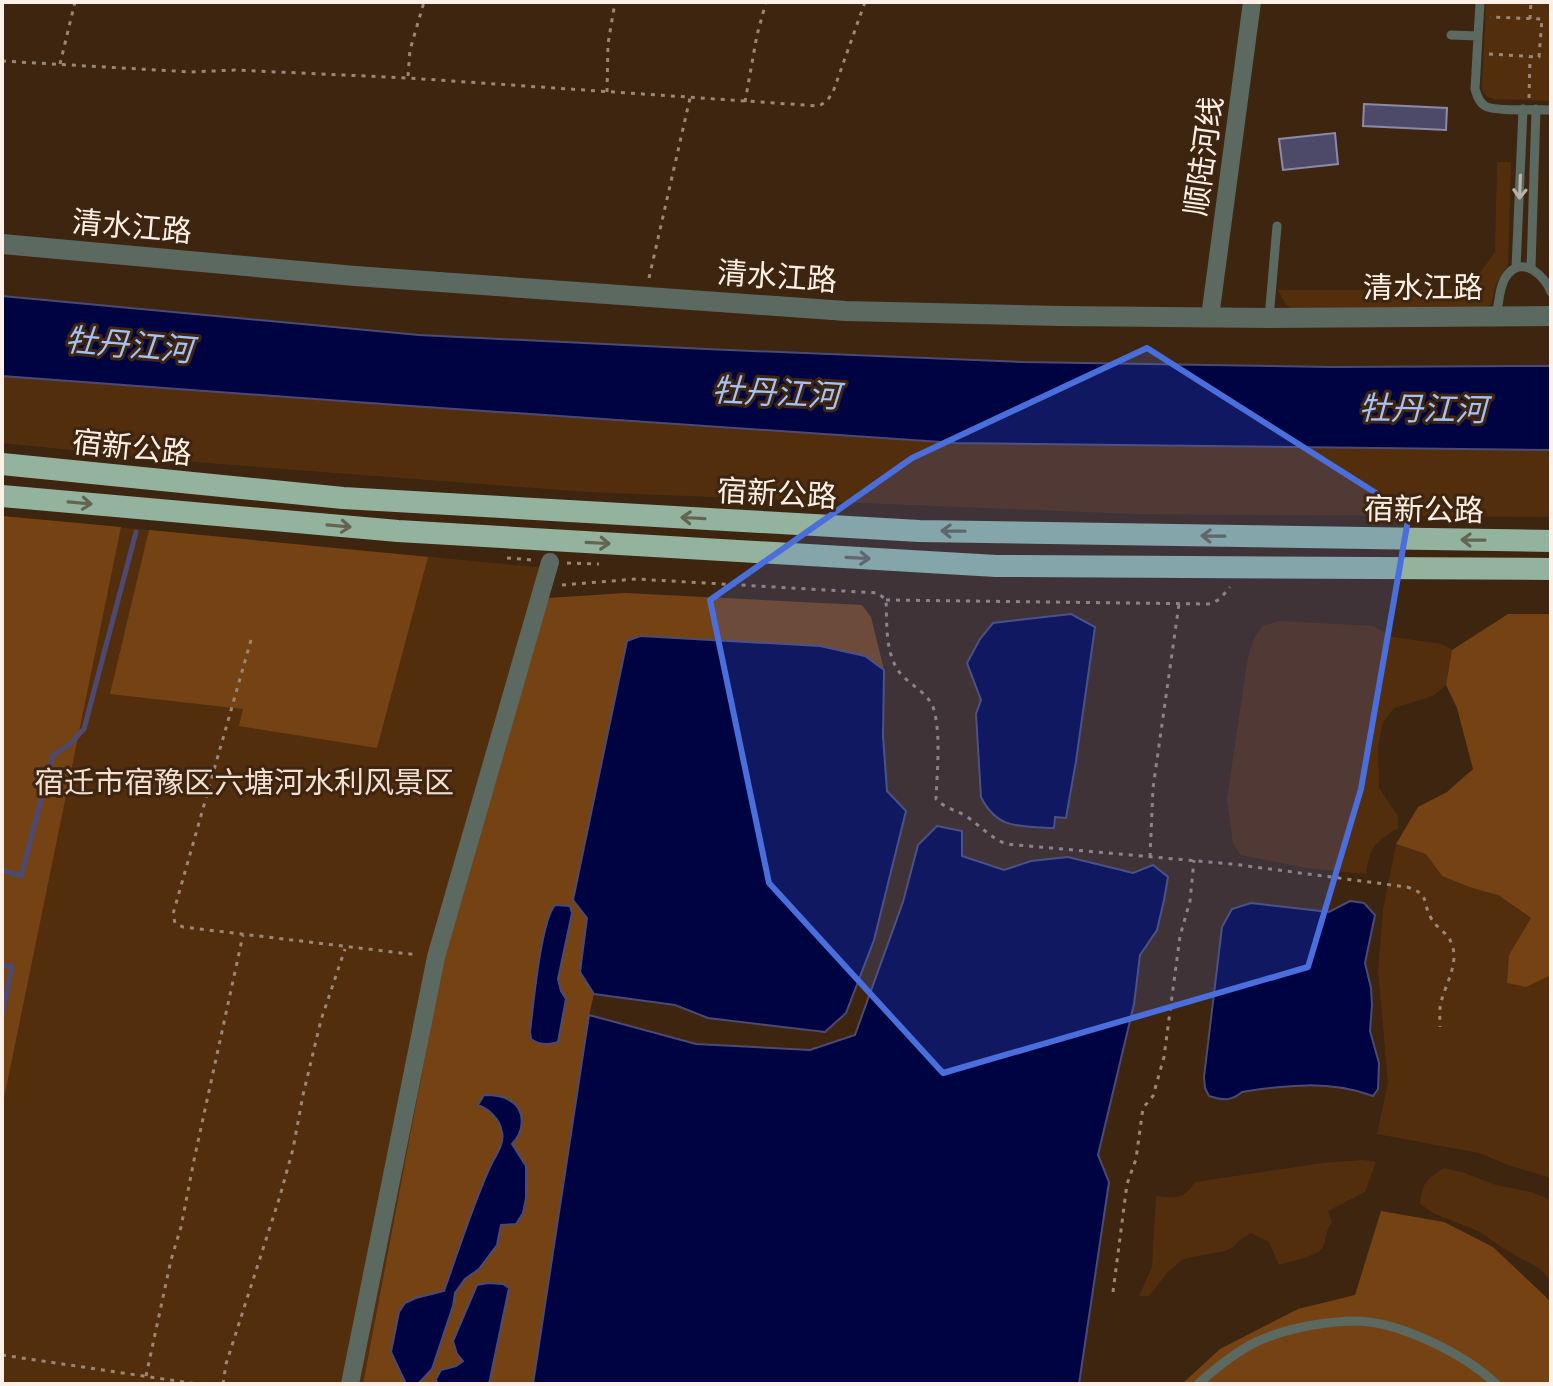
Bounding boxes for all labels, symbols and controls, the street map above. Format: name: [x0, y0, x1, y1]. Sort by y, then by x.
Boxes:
street label: 顺陆河线: [1176, 94, 1230, 218]
one-way arrow: [1512, 173, 1527, 200]
street label: 清水江路: [71, 202, 193, 250]
street label: 清水江路: [716, 253, 838, 299]
street label: 清水江路: [1363, 268, 1483, 306]
water label: 牡丹江河: [63, 318, 200, 370]
water label: 牡丹江河: [711, 369, 847, 416]
water label: 牡丹江河: [1359, 387, 1493, 429]
street label: 宿新公路: [70, 422, 194, 472]
street label: 宿新公路: [716, 471, 838, 515]
street label: 宿新公路: [1364, 489, 1484, 529]
one-way arrow: [66, 496, 93, 511]
one-way arrow: [680, 510, 707, 525]
one-way arrow: [325, 519, 352, 534]
one-way arrow: [940, 523, 967, 539]
one-way arrow: [1200, 528, 1227, 543]
one-way arrow: [1460, 532, 1487, 548]
one-way arrow: [584, 535, 611, 550]
one-way arrow: [844, 551, 871, 566]
park label: 宿迁市宿豫区六塘河水利风景区: [34, 763, 454, 801]

